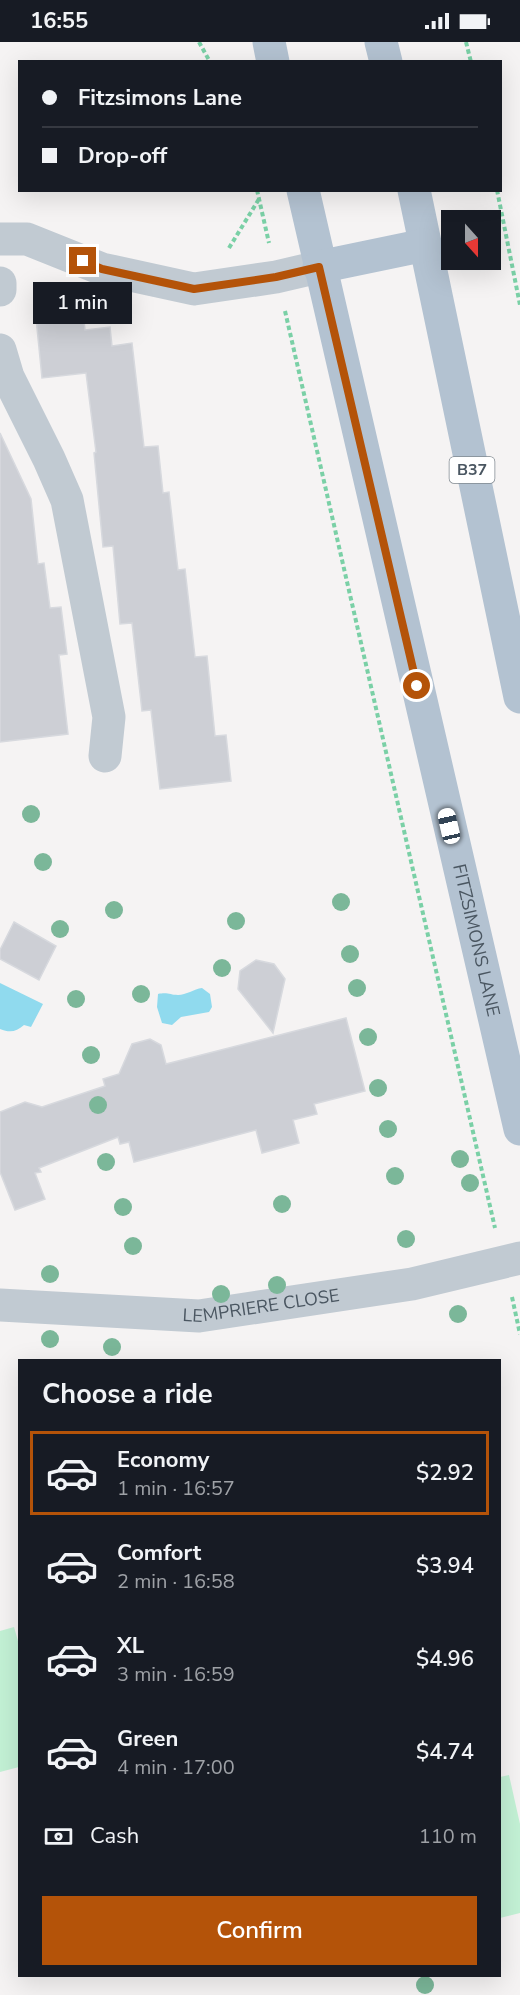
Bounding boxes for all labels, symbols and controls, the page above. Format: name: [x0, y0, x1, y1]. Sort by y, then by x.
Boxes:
text: 16:55: [30, 6, 88, 36]
text: Fitzsimons Lane: [78, 83, 242, 113]
text: Drop-off: [78, 141, 167, 171]
north arrow: [441, 210, 501, 270]
map controls: [441, 210, 501, 270]
route end: [69, 247, 96, 274]
callout: 1 min: [34, 282, 132, 324]
text: 1 min: [57, 289, 108, 316]
road number: B37: [450, 457, 494, 483]
route start: [403, 672, 430, 699]
car: [436, 806, 462, 846]
street label: FITZSIMONS LANE: [447, 861, 506, 1019]
street label: LEMPRIERE CLOSE: [182, 1283, 341, 1328]
text: Choose a ride: [42, 1376, 213, 1413]
text: Economy: [117, 1445, 209, 1475]
icon: car: [45, 1446, 99, 1500]
text: $2.92: [416, 1458, 474, 1488]
text: 1 min · 16:57: [117, 1475, 235, 1502]
text: Comfort: [117, 1538, 201, 1568]
icon: car: [45, 1539, 99, 1593]
text: $3.94: [416, 1551, 474, 1581]
text: 2 min · 16:58: [117, 1568, 235, 1595]
text: XL: [117, 1631, 144, 1661]
icon: car: [45, 1632, 99, 1686]
text: $4.96: [416, 1644, 474, 1674]
text: 3 min · 16:59: [117, 1661, 235, 1688]
text: Green: [117, 1724, 178, 1754]
icon: car: [45, 1725, 99, 1779]
text: $4.74: [416, 1737, 474, 1767]
text: 4 min · 17:00: [117, 1754, 235, 1781]
icon: cash: [42, 1820, 75, 1853]
text: Cash: [90, 1821, 139, 1851]
text: 110 m: [419, 1823, 477, 1850]
button: Confirm: [42, 1896, 477, 1965]

